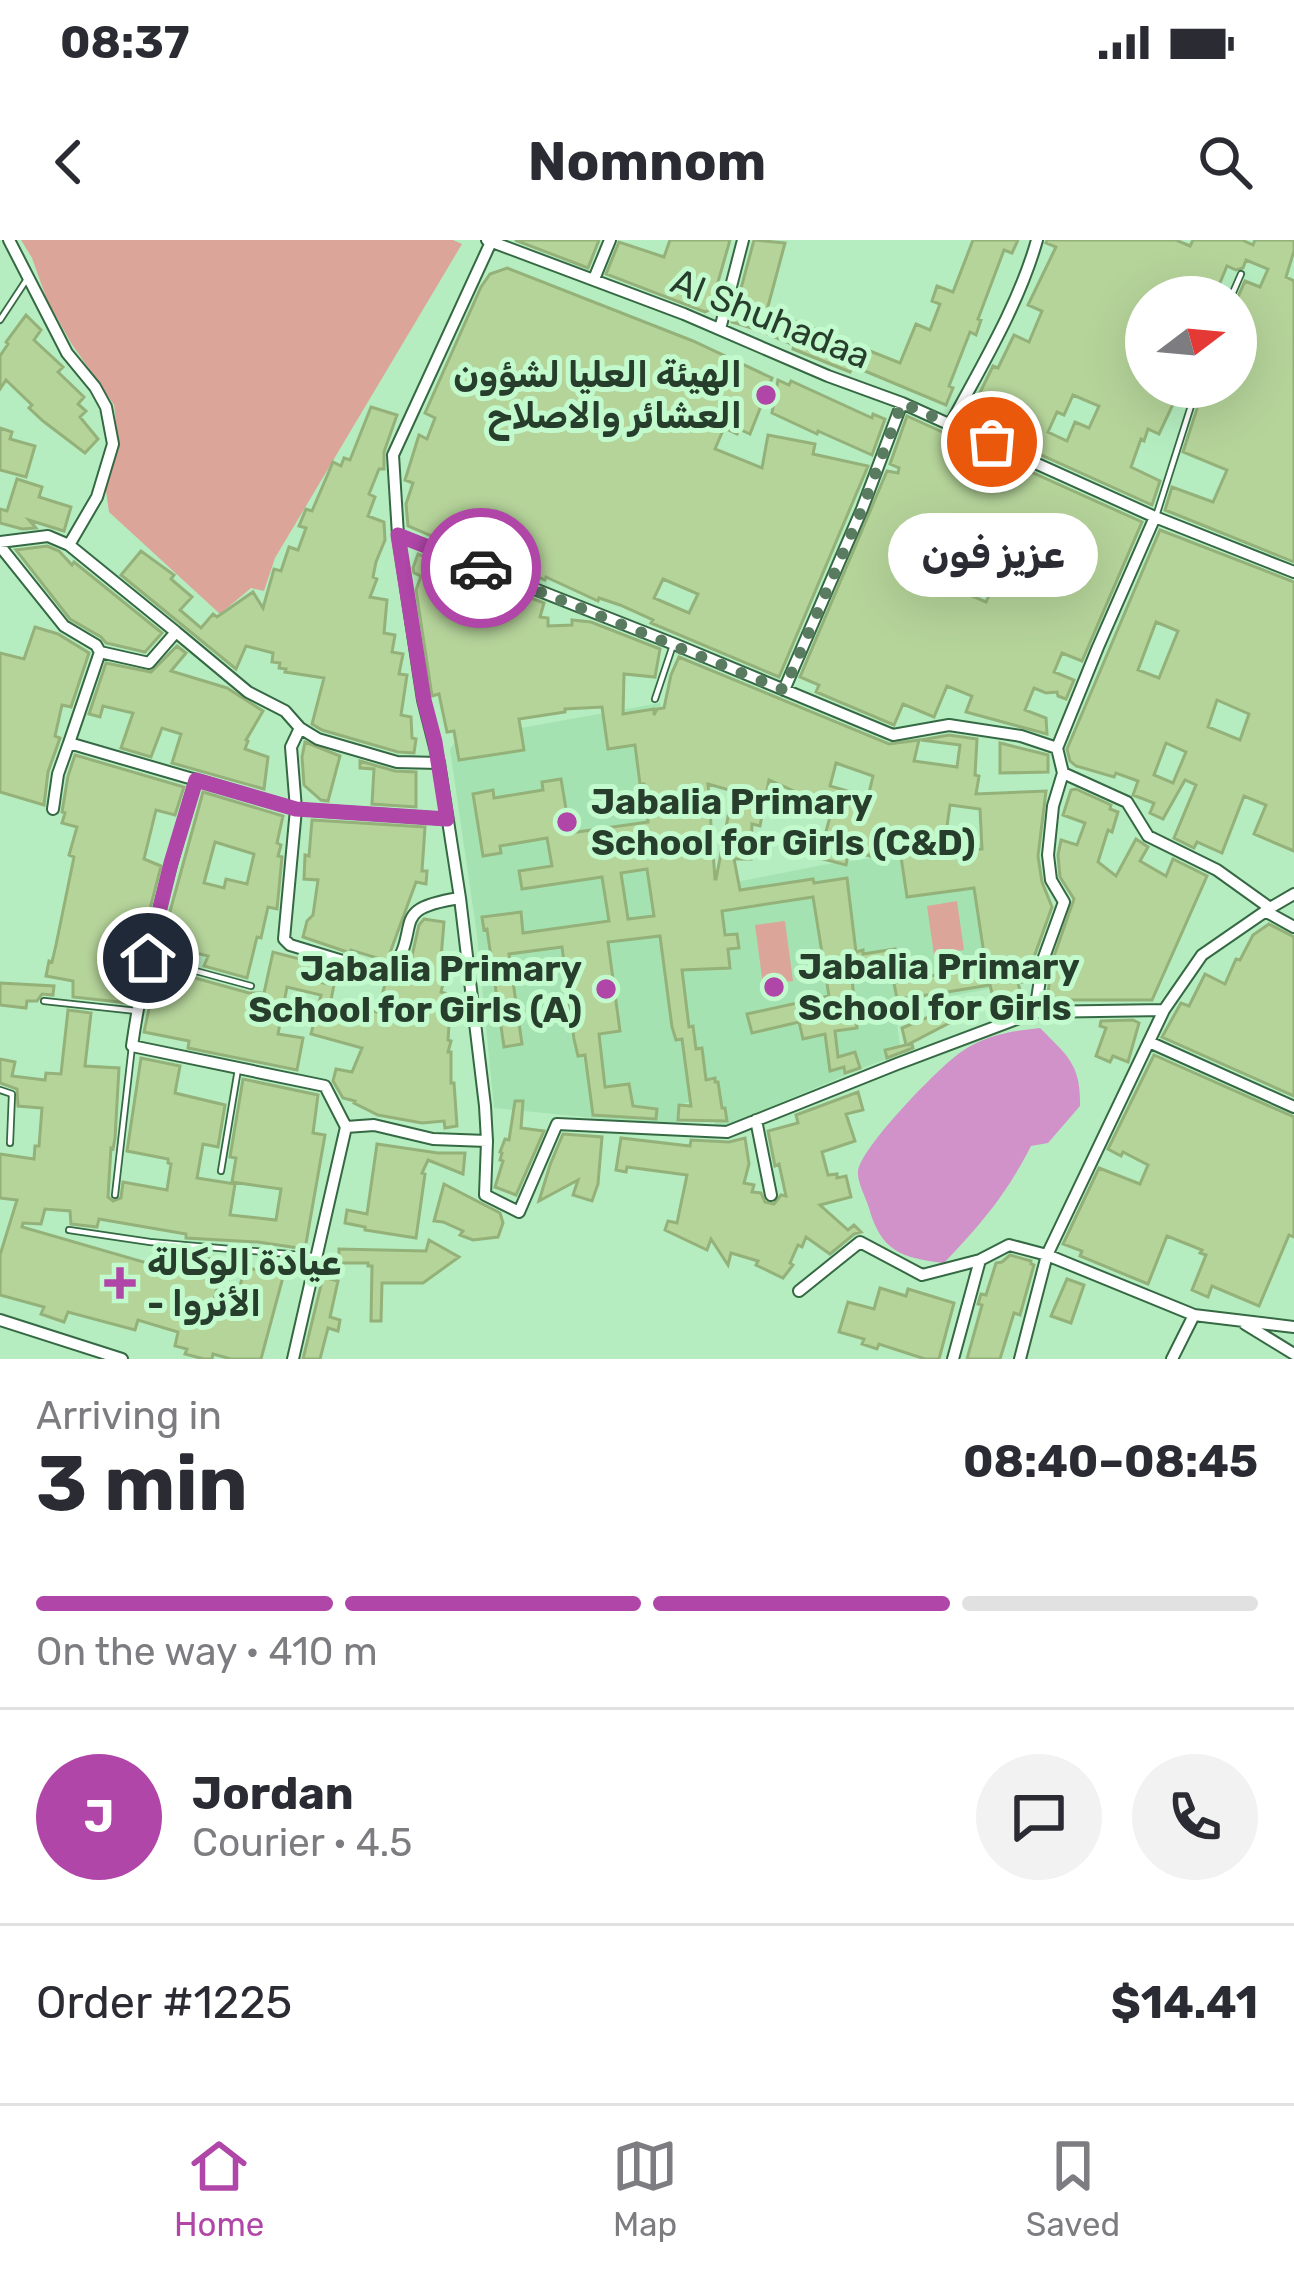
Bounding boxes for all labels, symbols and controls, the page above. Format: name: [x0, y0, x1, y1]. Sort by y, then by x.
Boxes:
text: 08:37: [60, 16, 190, 69]
icon: back: [36, 129, 102, 195]
icon: search: [1192, 129, 1258, 195]
text: Nomnom: [528, 130, 766, 194]
street label: Al Shuhadaa: [665, 259, 877, 378]
north arrow: [1125, 276, 1257, 408]
map controls: [1125, 276, 1257, 408]
place label: الهيئة العليا لشؤون العشائر والاصلاح: [453, 353, 742, 441]
marker: الهيئة العليا لشؤون العشائر والاصلاح: [753, 382, 779, 408]
pin: [941, 391, 1043, 493]
icon: bag: [959, 409, 1025, 475]
courier: [421, 508, 541, 628]
callout: عزيز فون: [887, 514, 1097, 598]
text: عزيز فون: [921, 532, 1065, 578]
icon: car: [448, 535, 514, 601]
place label: Jabalia Primary School for Girls (C&D): [591, 780, 976, 864]
marker: Jabalia Primary School for Girls (C&D): [554, 809, 580, 835]
pin: [97, 907, 199, 1009]
icon: home: [115, 925, 181, 991]
place label: Jabalia Primary School for Girls: [798, 945, 1080, 1029]
place label: Jabalia Primary School for Girls (A): [248, 947, 582, 1031]
marker: Jabalia Primary School for Girls: [761, 974, 787, 1000]
marker: Jabalia Primary School for Girls (A): [593, 976, 619, 1002]
place label: عيادة الوكالة - الأنروا: [147, 1241, 341, 1325]
marker: عيادة الوكالة - الأنروا: [104, 1267, 136, 1299]
text: Arriving in: [36, 1393, 222, 1439]
text: 08:40–08:45: [963, 1435, 1258, 1488]
text: 3 min: [36, 1437, 248, 1530]
text: On the way · 410 m: [36, 1629, 378, 1675]
button: chat: [976, 1754, 1102, 1880]
button: phone: [1132, 1754, 1258, 1880]
text: Jordan: [192, 1767, 354, 1820]
text: J: [84, 1790, 114, 1843]
text: Courier · 4.5: [192, 1820, 412, 1866]
text: Order #1225: [36, 1976, 292, 2029]
text: $14.41: [1111, 1976, 1258, 2029]
tab: Home: [174, 2133, 264, 2244]
tab: Map: [612, 2133, 678, 2244]
tab: Saved: [1026, 2133, 1120, 2244]

